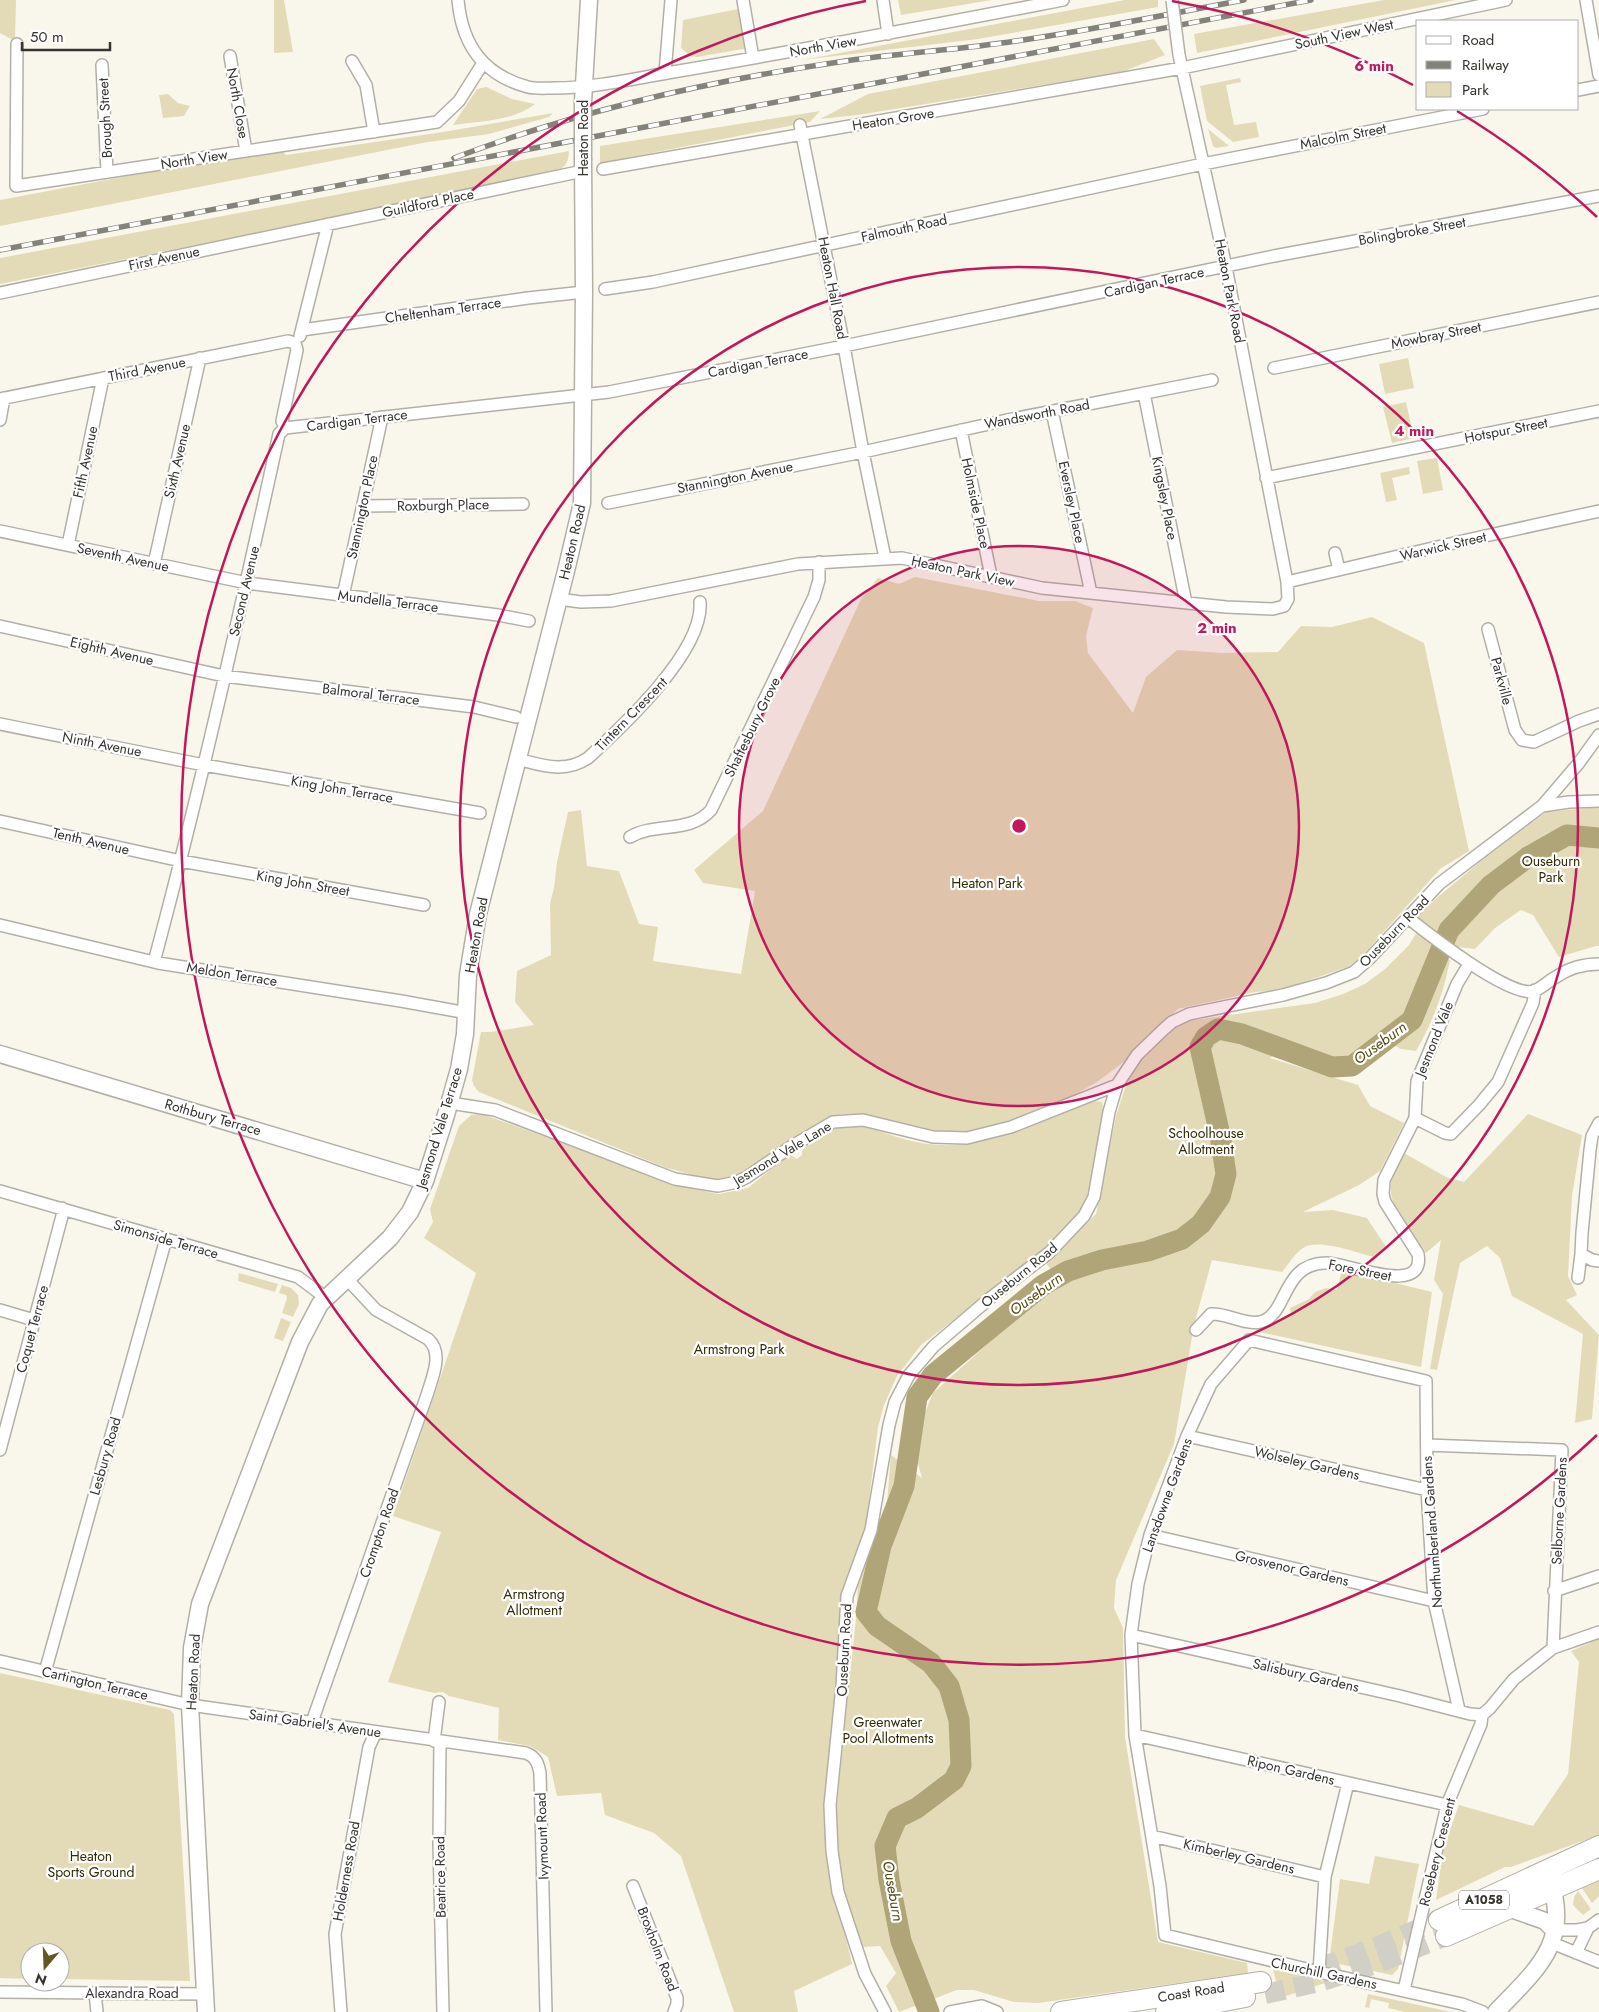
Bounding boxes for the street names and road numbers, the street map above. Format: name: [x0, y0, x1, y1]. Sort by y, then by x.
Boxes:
street label: South View West: [1293, 14, 1396, 54]
street label: North View: [788, 30, 858, 62]
street label: North Close: [222, 66, 254, 140]
street label: Brough Street: [93, 77, 117, 159]
street label: Heaton Road: [573, 100, 593, 176]
street label: Heaton Grove: [851, 103, 935, 135]
street label: Malcolm Street: [1298, 118, 1388, 154]
street label: North View: [159, 144, 229, 174]
street label: Guildford Place: [380, 184, 476, 222]
street label: Falmouth Road: [859, 209, 949, 247]
street label: Bolingbroke Street: [1357, 212, 1468, 250]
street label: Heaton Hall Road: [813, 235, 853, 341]
street label: Heaton Park Road: [1210, 237, 1250, 345]
street label: First Avenue: [127, 241, 201, 275]
street label: Cardigan Terrace: [1102, 262, 1206, 302]
street label: Cheltenham Terrace: [384, 292, 502, 328]
street label: Mowbray Street: [1389, 316, 1483, 354]
street label: Cardigan Terrace: [706, 343, 810, 383]
street label: Third Avenue: [107, 352, 187, 386]
street label: Wandsworth Road: [983, 394, 1091, 434]
street label: Cardigan Terrace: [305, 404, 409, 436]
street label: Hotspur Street: [1463, 412, 1550, 448]
street label: Sixth Avenue: [159, 422, 195, 500]
street label: Fifth Avenue: [68, 424, 102, 500]
street label: Stannington Place: [341, 453, 383, 561]
street label: Kingsley Place: [1147, 455, 1183, 541]
street label: Stannington Avenue: [675, 456, 795, 498]
street label: Holmside Place: [957, 456, 995, 550]
street label: Eversley Place: [1054, 459, 1090, 545]
street label: Roxburgh Place: [397, 494, 489, 516]
street label: Heaton Road: [554, 502, 590, 582]
street label: Warwick Street: [1398, 526, 1489, 566]
street label: Seventh Avenue: [75, 537, 171, 577]
street label: Second Avenue: [224, 544, 264, 638]
street label: Heaton Park View: [910, 550, 1017, 592]
street label: Mundella Terrace: [337, 585, 439, 617]
street label: Eighth Avenue: [68, 632, 156, 670]
street label: Parkville: [1486, 655, 1518, 707]
street label: Tintern Crescent: [590, 672, 672, 756]
street label: Shaftesbury Grove: [719, 674, 785, 780]
street label: Balmoral Terrace: [321, 678, 421, 710]
street label: Ninth Avenue: [61, 727, 143, 761]
street label: King John Terrace: [289, 770, 395, 808]
street label: Tenth Avenue: [51, 822, 131, 860]
street label: King John Street: [255, 865, 352, 901]
street label: Ouseburn Road: [1354, 891, 1434, 971]
street label: Heaton Road: [459, 895, 493, 975]
street label: Meldon Terrace: [185, 957, 279, 991]
street label: Jesmond Vale: [1409, 998, 1458, 1081]
street label: Jesmond Vale Terrace: [410, 1065, 467, 1193]
street label: Rothbury Terrace: [162, 1094, 264, 1140]
street label: Jesmond Vale Lane: [728, 1116, 835, 1191]
street label: Simonside Terrace: [111, 1214, 221, 1264]
street label: Ouseburn Road: [978, 1239, 1060, 1311]
street label: Fore Street: [1327, 1254, 1394, 1286]
street label: Coquet Terrace: [11, 1283, 53, 1375]
street label: Lesbury Road: [84, 1415, 126, 1497]
street label: Lansdowne Gardens: [1137, 1435, 1197, 1555]
street label: Wolseley Gardens: [1252, 1441, 1362, 1485]
street label: Northumberland Gardens: [1417, 1455, 1447, 1609]
street label: Selborne Gardens: [1546, 1456, 1572, 1565]
street label: Crompton Road: [354, 1486, 404, 1580]
street label: Grosvenor Gardens: [1233, 1545, 1351, 1591]
street label: Ouseburn Road: [832, 1603, 856, 1697]
street label: Heaton Road: [181, 1633, 205, 1711]
street label: Salisbury Gardens: [1251, 1653, 1361, 1697]
street label: Cartington Terrace: [40, 1661, 150, 1705]
street label: Saint Gabriel's Avenue: [248, 1704, 382, 1742]
street label: Ripon Gardens: [1245, 1750, 1337, 1790]
street label: Ivymount Road: [530, 1792, 554, 1880]
street label: Rosebery Crescent: [1414, 1795, 1460, 1908]
street label: Holderness Road: [327, 1819, 365, 1923]
street label: Kimberley Gardens: [1181, 1833, 1297, 1879]
street label: Beatrice Road: [429, 1836, 451, 1918]
road number: A1058: [1459, 1890, 1509, 1910]
street label: Broxholm Road: [633, 1904, 683, 1994]
street label: Churchill Gardens: [1269, 1952, 1379, 1994]
street label: Coast Road: [1156, 1977, 1226, 2007]
street label: Alexandra Road: [85, 1983, 179, 2003]

